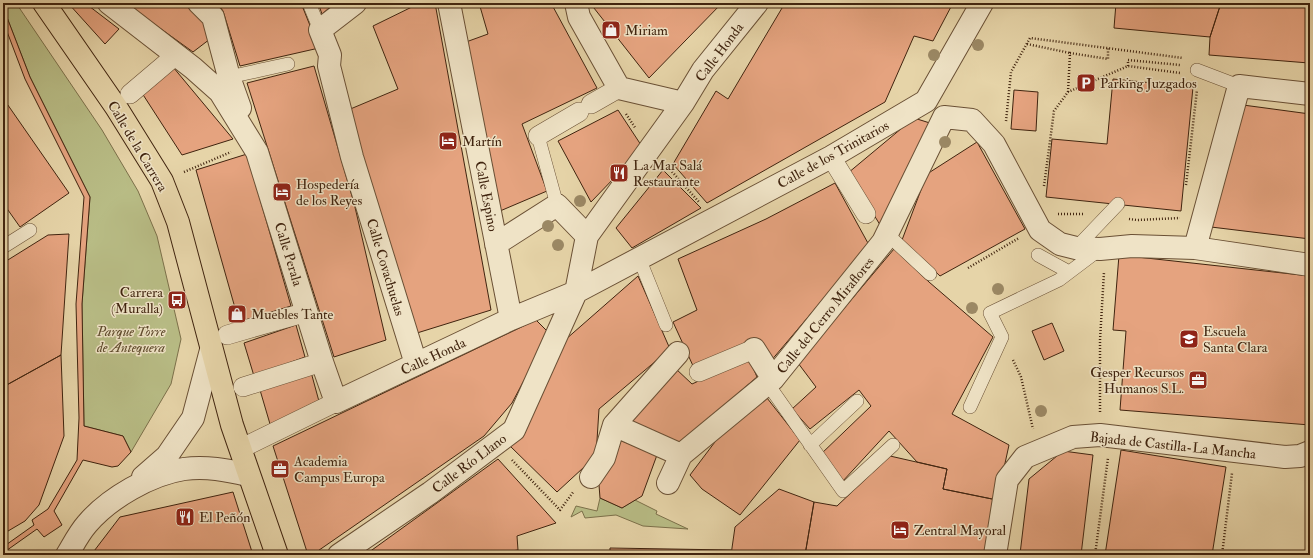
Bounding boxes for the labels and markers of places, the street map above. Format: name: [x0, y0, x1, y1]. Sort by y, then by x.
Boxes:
shop icon: Miriam: [600, 19, 622, 41]
place label: Miriam: [625, 22, 668, 39]
parking icon: Parking Juzgados: [1075, 72, 1097, 94]
place label: Parking Juzgados: [1100, 75, 1197, 92]
hotel icon: Martín: [437, 130, 459, 152]
place label: Martín: [462, 133, 502, 150]
place label: La Mar Salá Restaurante: [633, 157, 702, 190]
restaurant icon: La Mar Salá Restaurante: [608, 162, 630, 184]
place label: Hospedería de los Reyes: [296, 176, 362, 210]
hotel icon: Hospedería de los Reyes: [271, 181, 293, 203]
place label: Carrera (Muralla): [111, 284, 163, 317]
bus stop icon: Carrera (Muralla): [166, 289, 188, 311]
shop icon: Muebles Tante: [226, 303, 248, 325]
place label: Muebles Tante: [251, 306, 334, 323]
place label: Escuela Santa Clara: [1203, 323, 1268, 356]
school or university icon: Escuela Santa Clara: [1178, 328, 1200, 350]
place label: Gesper Recursos Humanos S.L.: [1090, 364, 1184, 397]
office icon: Gesper Recursos Humanos S.L.: [1187, 369, 1209, 391]
place label: Academia Campus Europa: [293, 453, 385, 487]
office icon: Academia Campus Europa: [269, 458, 291, 480]
restaurant icon: El Peñón: [174, 506, 196, 528]
place label: El Peñón: [199, 509, 250, 526]
hotel icon: Zentral Mayoral: [889, 519, 911, 541]
place label: Zentral Mayoral: [914, 522, 1006, 540]

